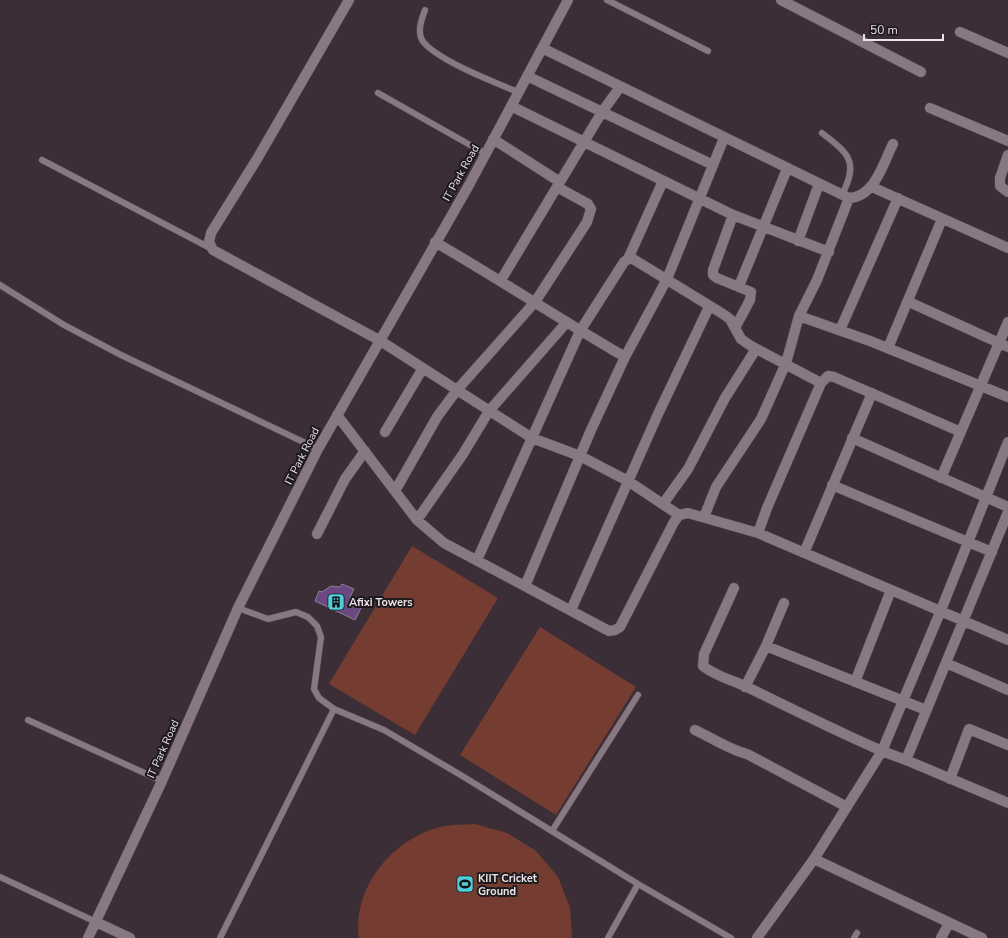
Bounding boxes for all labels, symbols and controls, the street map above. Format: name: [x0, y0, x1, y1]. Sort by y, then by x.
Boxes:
scale bar: [864, 16, 943, 42]
text: 50 m: [870, 22, 898, 38]
street label: IT Park Road: [439, 142, 483, 204]
street label: IT Park Road: [281, 425, 323, 487]
building icon: Afixi Towers: [326, 592, 346, 612]
place label: Afixi Towers: [349, 595, 413, 610]
street label: IT Park Road: [143, 717, 183, 781]
place label: KIIT Cricket Ground: [478, 871, 538, 899]
sports icon: KIIT Cricket Ground: [455, 874, 475, 894]

